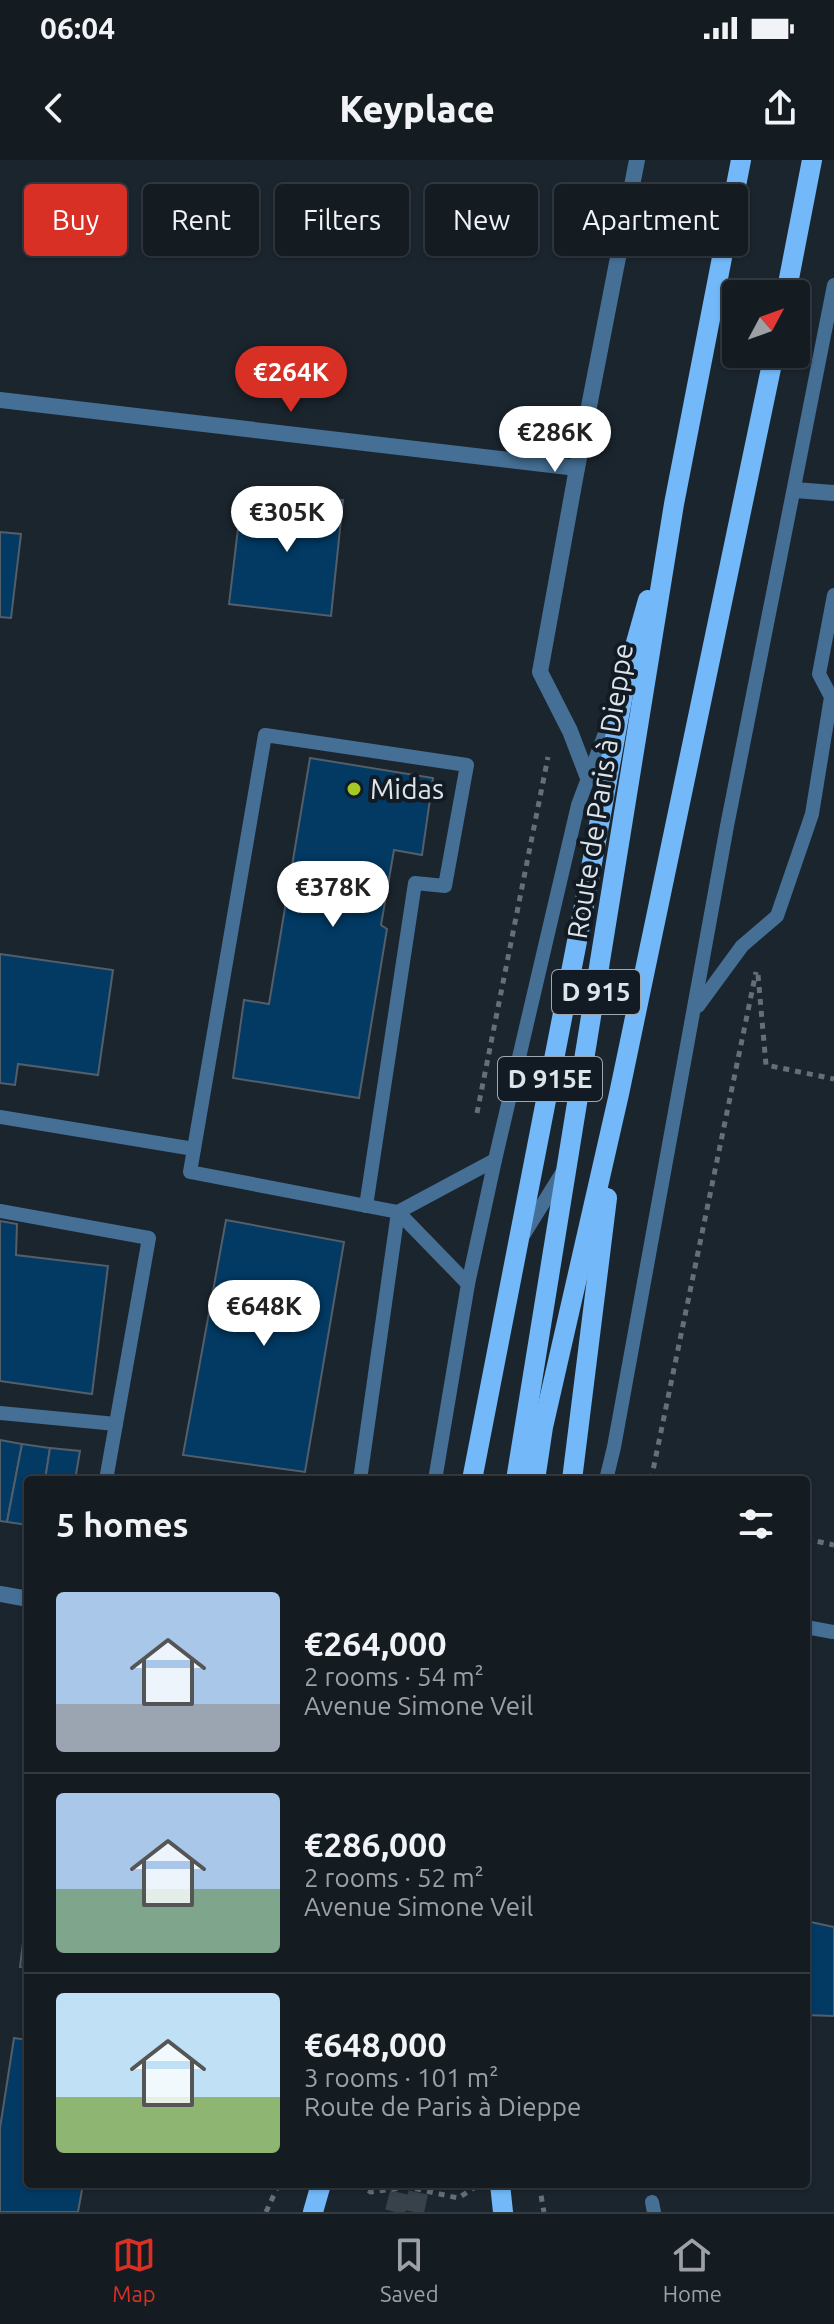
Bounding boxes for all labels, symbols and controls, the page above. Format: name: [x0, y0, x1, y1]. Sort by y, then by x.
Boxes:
text: 06:04: [40, 11, 115, 45]
icon: back: [32, 86, 76, 130]
icon: share: [758, 86, 802, 130]
text: Keyplace: [339, 88, 495, 129]
chip: Buy: [24, 184, 127, 256]
chip: Rent: [143, 184, 259, 256]
chip: Filters: [275, 184, 409, 256]
chip: New: [425, 184, 538, 256]
chip: Apartment: [554, 184, 748, 256]
north arrow: [722, 280, 810, 368]
map controls: [722, 280, 810, 368]
pin: €264K: [235, 346, 347, 414]
text: €264K: [253, 357, 329, 386]
pin: €286K: [499, 406, 611, 474]
text: €286K: [517, 417, 593, 446]
pin: €305K: [231, 486, 343, 554]
text: €305K: [249, 497, 325, 526]
street label: Route de Paris à Dieppe: [561, 641, 638, 941]
place label: Midas: [370, 773, 444, 804]
marker: Midas: [345, 780, 363, 798]
pin: €378K: [277, 861, 389, 929]
text: €378K: [295, 872, 371, 901]
road number: D 915: [552, 970, 640, 1014]
road number: D 915E: [498, 1057, 602, 1101]
pin: €648K: [208, 1280, 320, 1348]
text: €648K: [226, 1291, 302, 1320]
icon: filters: [734, 1502, 778, 1546]
text: 5 homes: [56, 1505, 189, 1543]
icon: home: [120, 1624, 216, 1720]
text: €264,000: [304, 1624, 447, 1662]
text: 2 rooms · 54 m²: [304, 1662, 484, 1691]
text: Avenue Simone Veil: [304, 1691, 533, 1720]
icon: home: [120, 1825, 216, 1921]
text: €286,000: [304, 1825, 447, 1863]
text: 2 rooms · 52 m²: [304, 1863, 484, 1892]
text: Avenue Simone Veil: [304, 1892, 533, 1921]
icon: home: [120, 2025, 216, 2121]
text: €648,000: [304, 2025, 447, 2063]
text: 3 rooms · 101 m²: [304, 2063, 499, 2092]
text: Route de Paris à Dieppe: [304, 2092, 581, 2121]
tab: Map: [112, 2233, 156, 2306]
tab: Saved: [380, 2233, 439, 2306]
tab: Home: [663, 2233, 722, 2306]

